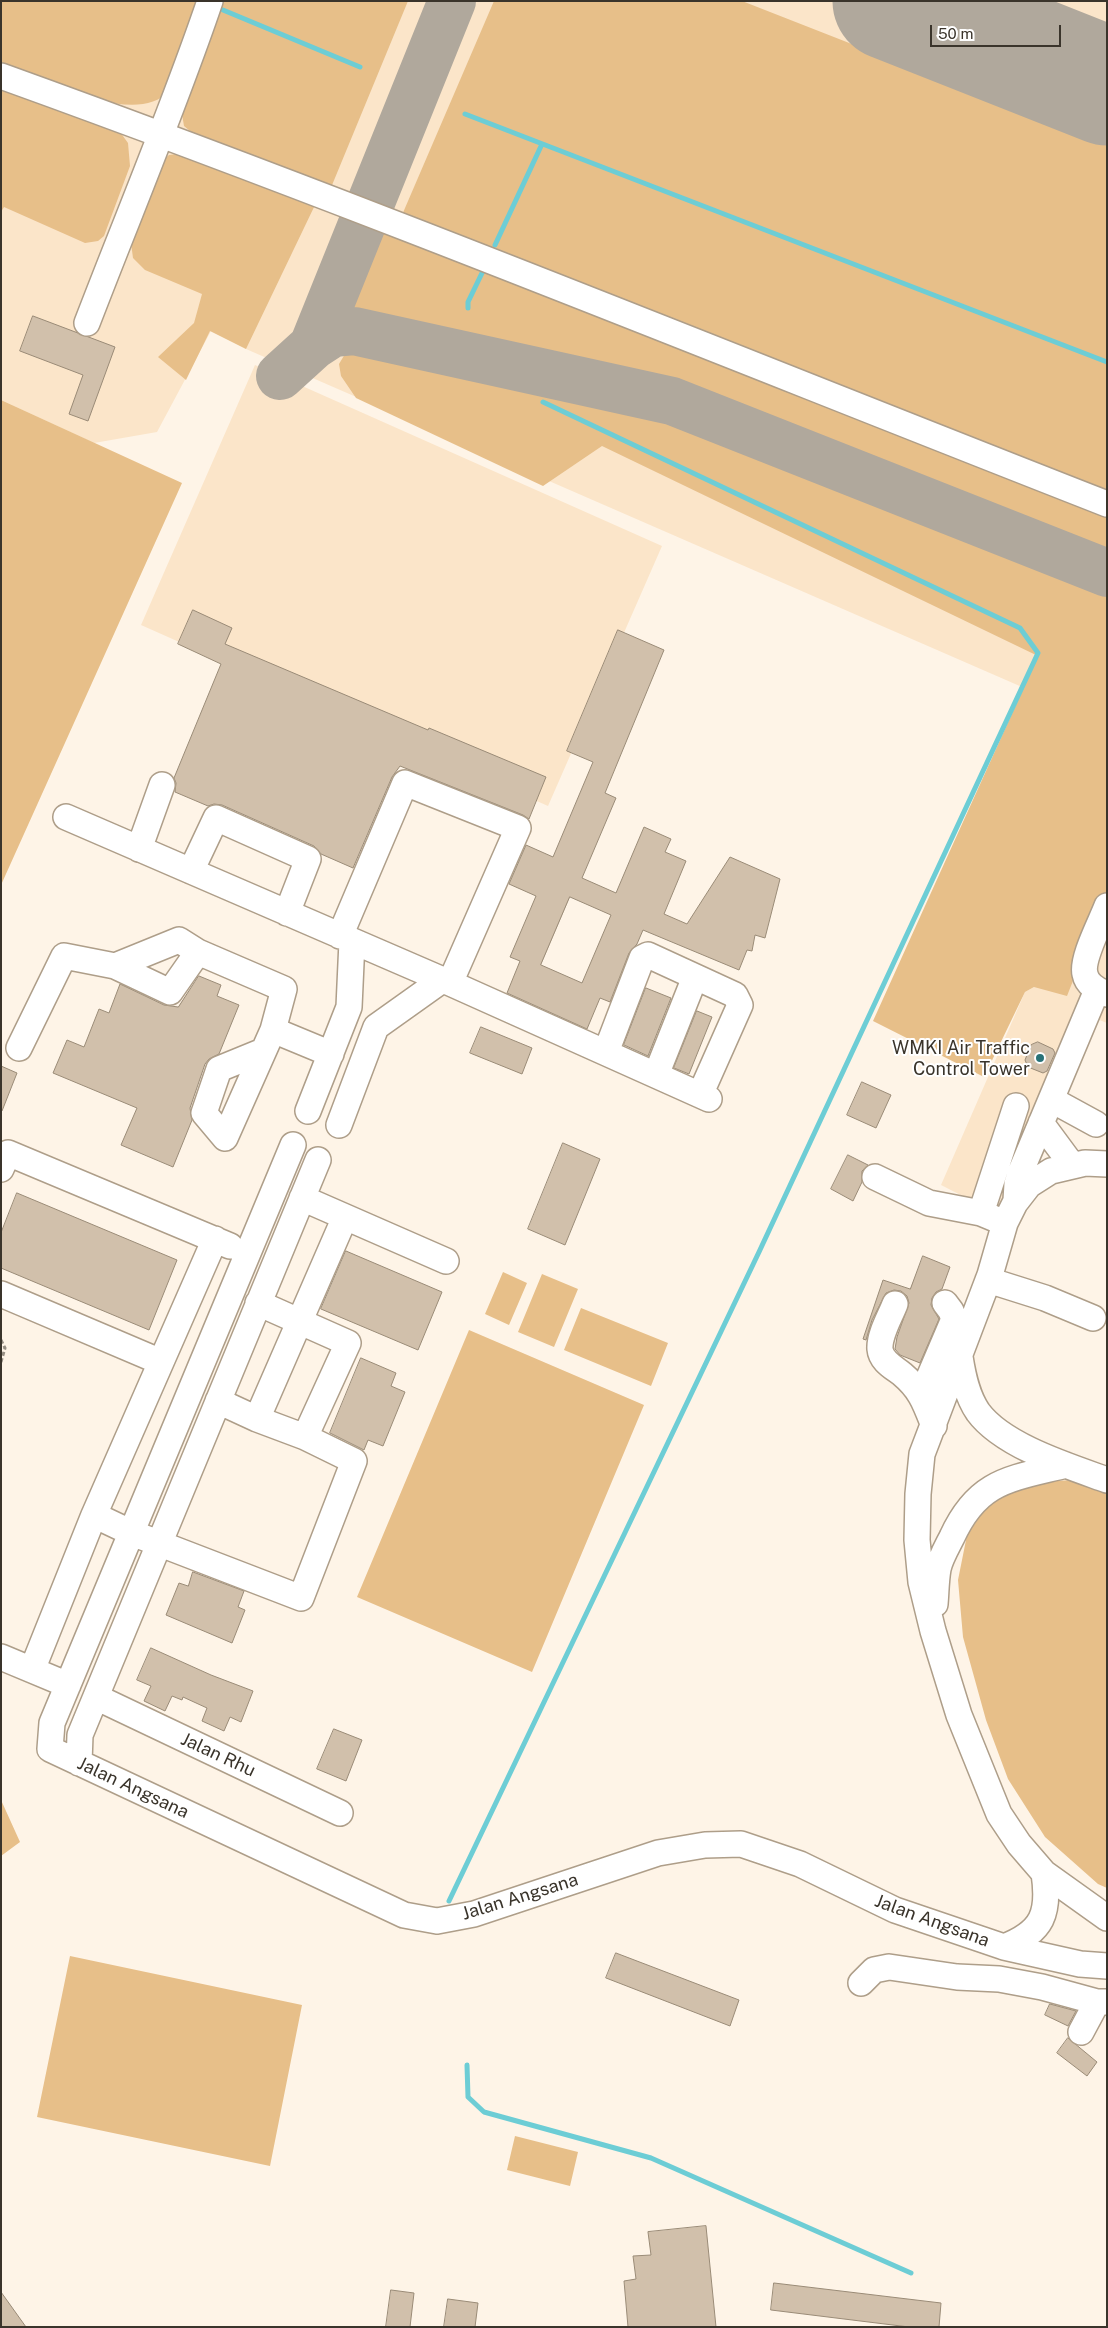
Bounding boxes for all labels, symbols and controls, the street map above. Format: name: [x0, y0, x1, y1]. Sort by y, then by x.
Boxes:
scale bar: [933, 15, 1064, 47]
text: 50 m: [938, 25, 973, 42]
place label: WMKI Air Traffic Control Tower: [892, 1037, 1030, 1080]
marker: WMKI Air Traffic Control Tower: [1034, 1052, 1046, 1064]
street label: Jalan Rhu: [177, 1728, 259, 1782]
street label: Jalan Angsana: [74, 1753, 192, 1823]
street label: Jalan Angsana: [459, 1869, 581, 1925]
street label: Jalan Angsana: [872, 1890, 992, 1952]

